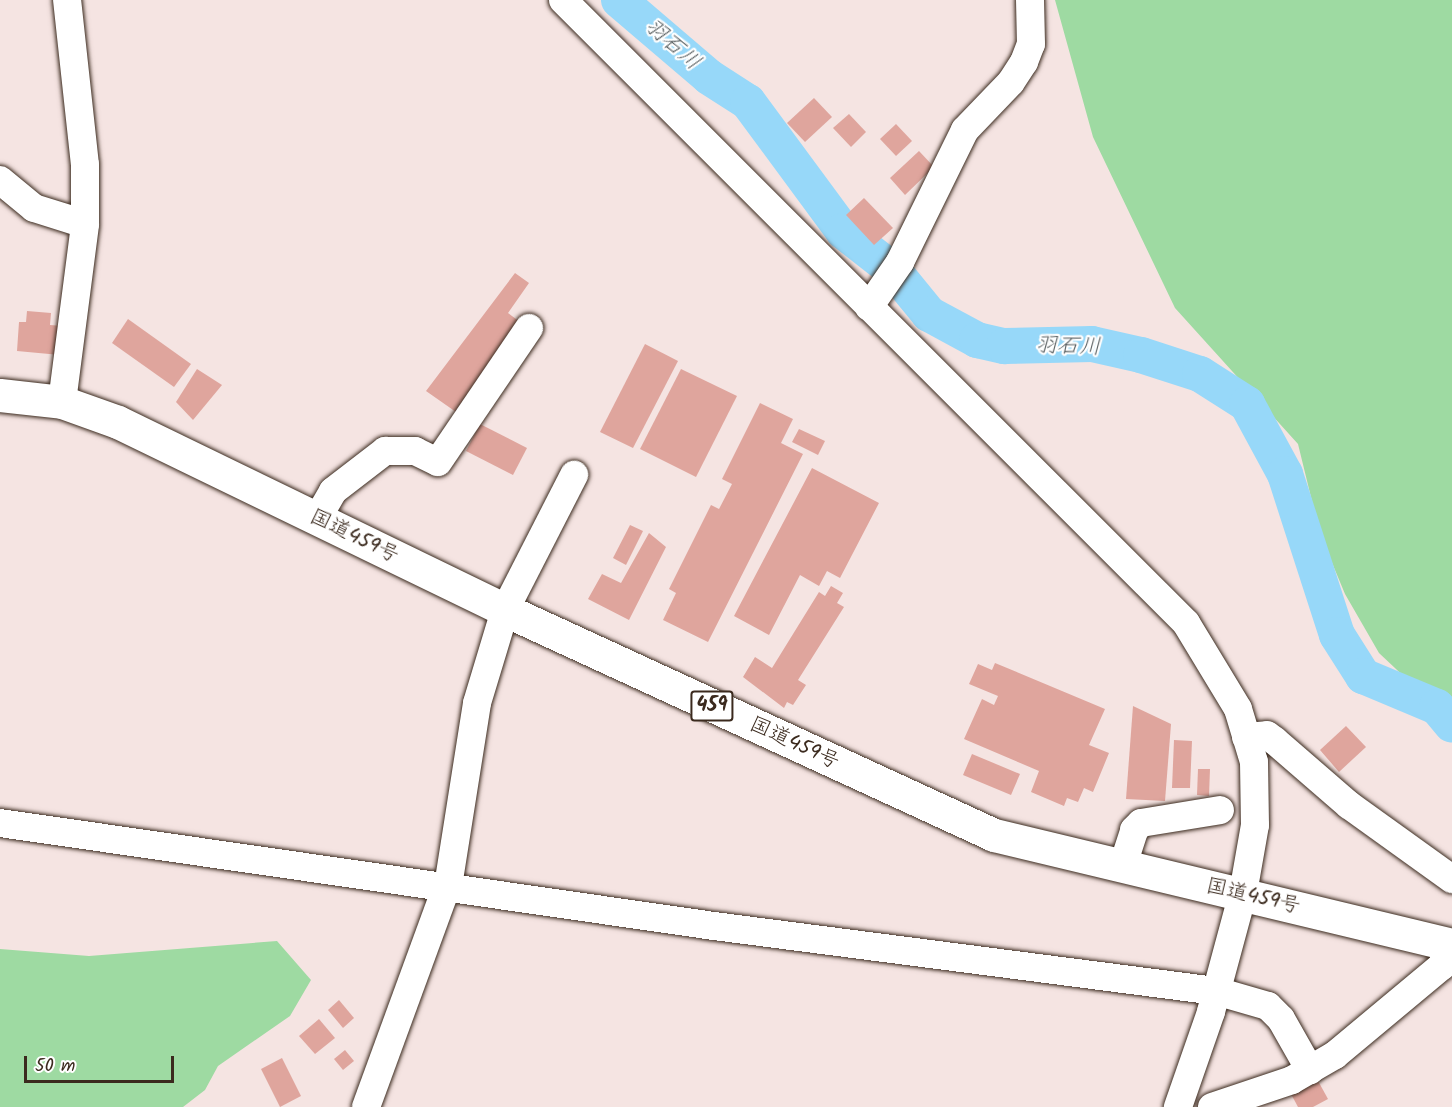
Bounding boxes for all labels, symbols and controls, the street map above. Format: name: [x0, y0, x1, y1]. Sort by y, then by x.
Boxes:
water label: 羽石川: [638, 13, 706, 77]
water label: 羽石川: [1035, 333, 1101, 361]
street label: 国道459号: [305, 505, 403, 569]
road number: 459: [690, 689, 734, 723]
street label: 国道459号: [745, 712, 843, 776]
street label: 国道459号: [1203, 874, 1303, 920]
scale bar: [27, 1044, 177, 1082]
text: 50 m: [35, 1052, 75, 1081]

